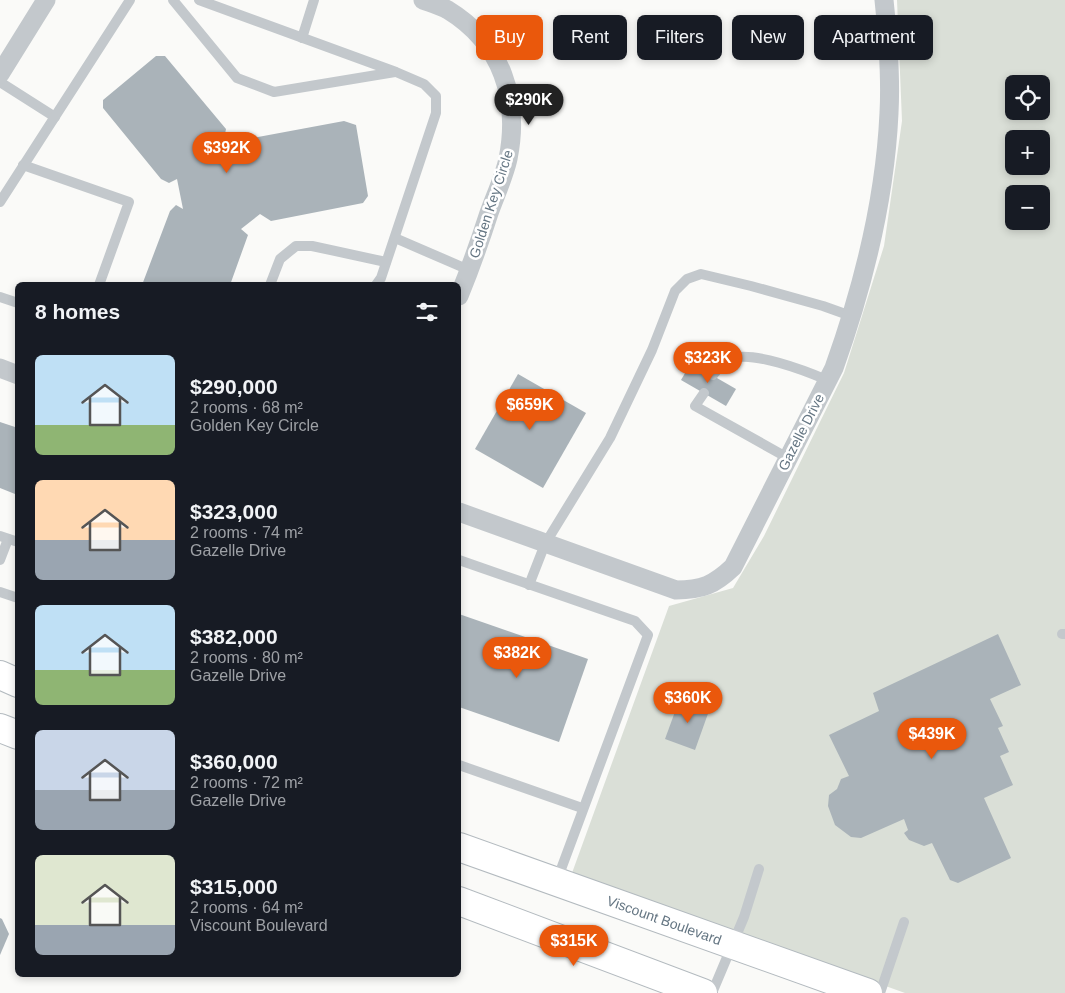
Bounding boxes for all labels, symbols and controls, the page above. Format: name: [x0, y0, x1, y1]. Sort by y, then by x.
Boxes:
chip: Buy: [476, 15, 543, 60]
chip: Rent: [553, 15, 627, 60]
chip: Filters: [637, 15, 722, 60]
chip: New: [732, 15, 804, 60]
chip: Apartment: [814, 15, 933, 60]
map controls: [1005, 75, 1050, 230]
button: locate: [1005, 75, 1050, 120]
pin: $290K: [494, 84, 564, 126]
text: $290K: [505, 91, 553, 108]
button: +: [1005, 130, 1050, 175]
pin: $392K: [192, 132, 262, 174]
text: $392K: [203, 139, 251, 156]
street label: Golden Key Circle: [466, 148, 516, 260]
button: −: [1005, 185, 1050, 230]
icon: filters: [413, 298, 441, 326]
text: 8 homes: [35, 300, 120, 323]
pin: $323K: [673, 342, 743, 384]
text: $323K: [684, 349, 732, 366]
icon: home: [75, 375, 135, 435]
text: $290,000: [190, 375, 278, 398]
pin: $659K: [495, 388, 565, 431]
street label: Gazelle Drive: [775, 391, 827, 473]
text: $659K: [506, 396, 554, 413]
text: 2 rooms · 68 m²: [190, 399, 303, 416]
text: Golden Key Circle: [190, 417, 319, 434]
icon: home: [75, 500, 135, 560]
text: $323,000: [190, 500, 278, 523]
text: 2 rooms · 74 m²: [190, 524, 303, 541]
text: Gazelle Drive: [190, 542, 286, 559]
icon: home: [75, 625, 135, 685]
text: $382,000: [190, 625, 278, 648]
pin: $382K: [482, 636, 552, 679]
text: $382K: [493, 644, 541, 661]
text: 2 rooms · 80 m²: [190, 649, 303, 666]
text: Gazelle Drive: [190, 667, 286, 684]
pin: $360K: [653, 682, 723, 724]
text: $360K: [664, 689, 712, 706]
pin: $439K: [897, 718, 967, 760]
text: $439K: [908, 725, 956, 742]
icon: home: [75, 750, 135, 810]
text: $360,000: [190, 750, 278, 773]
text: 2 rooms · 72 m²: [190, 774, 303, 791]
text: Gazelle Drive: [190, 792, 286, 809]
icon: home: [75, 875, 135, 935]
text: $315,000: [190, 875, 278, 898]
street label: Viscount Boulevard: [605, 892, 724, 948]
text: 2 rooms · 64 m²: [190, 899, 303, 916]
text: Viscount Boulevard: [190, 917, 328, 934]
pin: $315K: [539, 924, 609, 967]
text: $315K: [550, 932, 598, 949]

